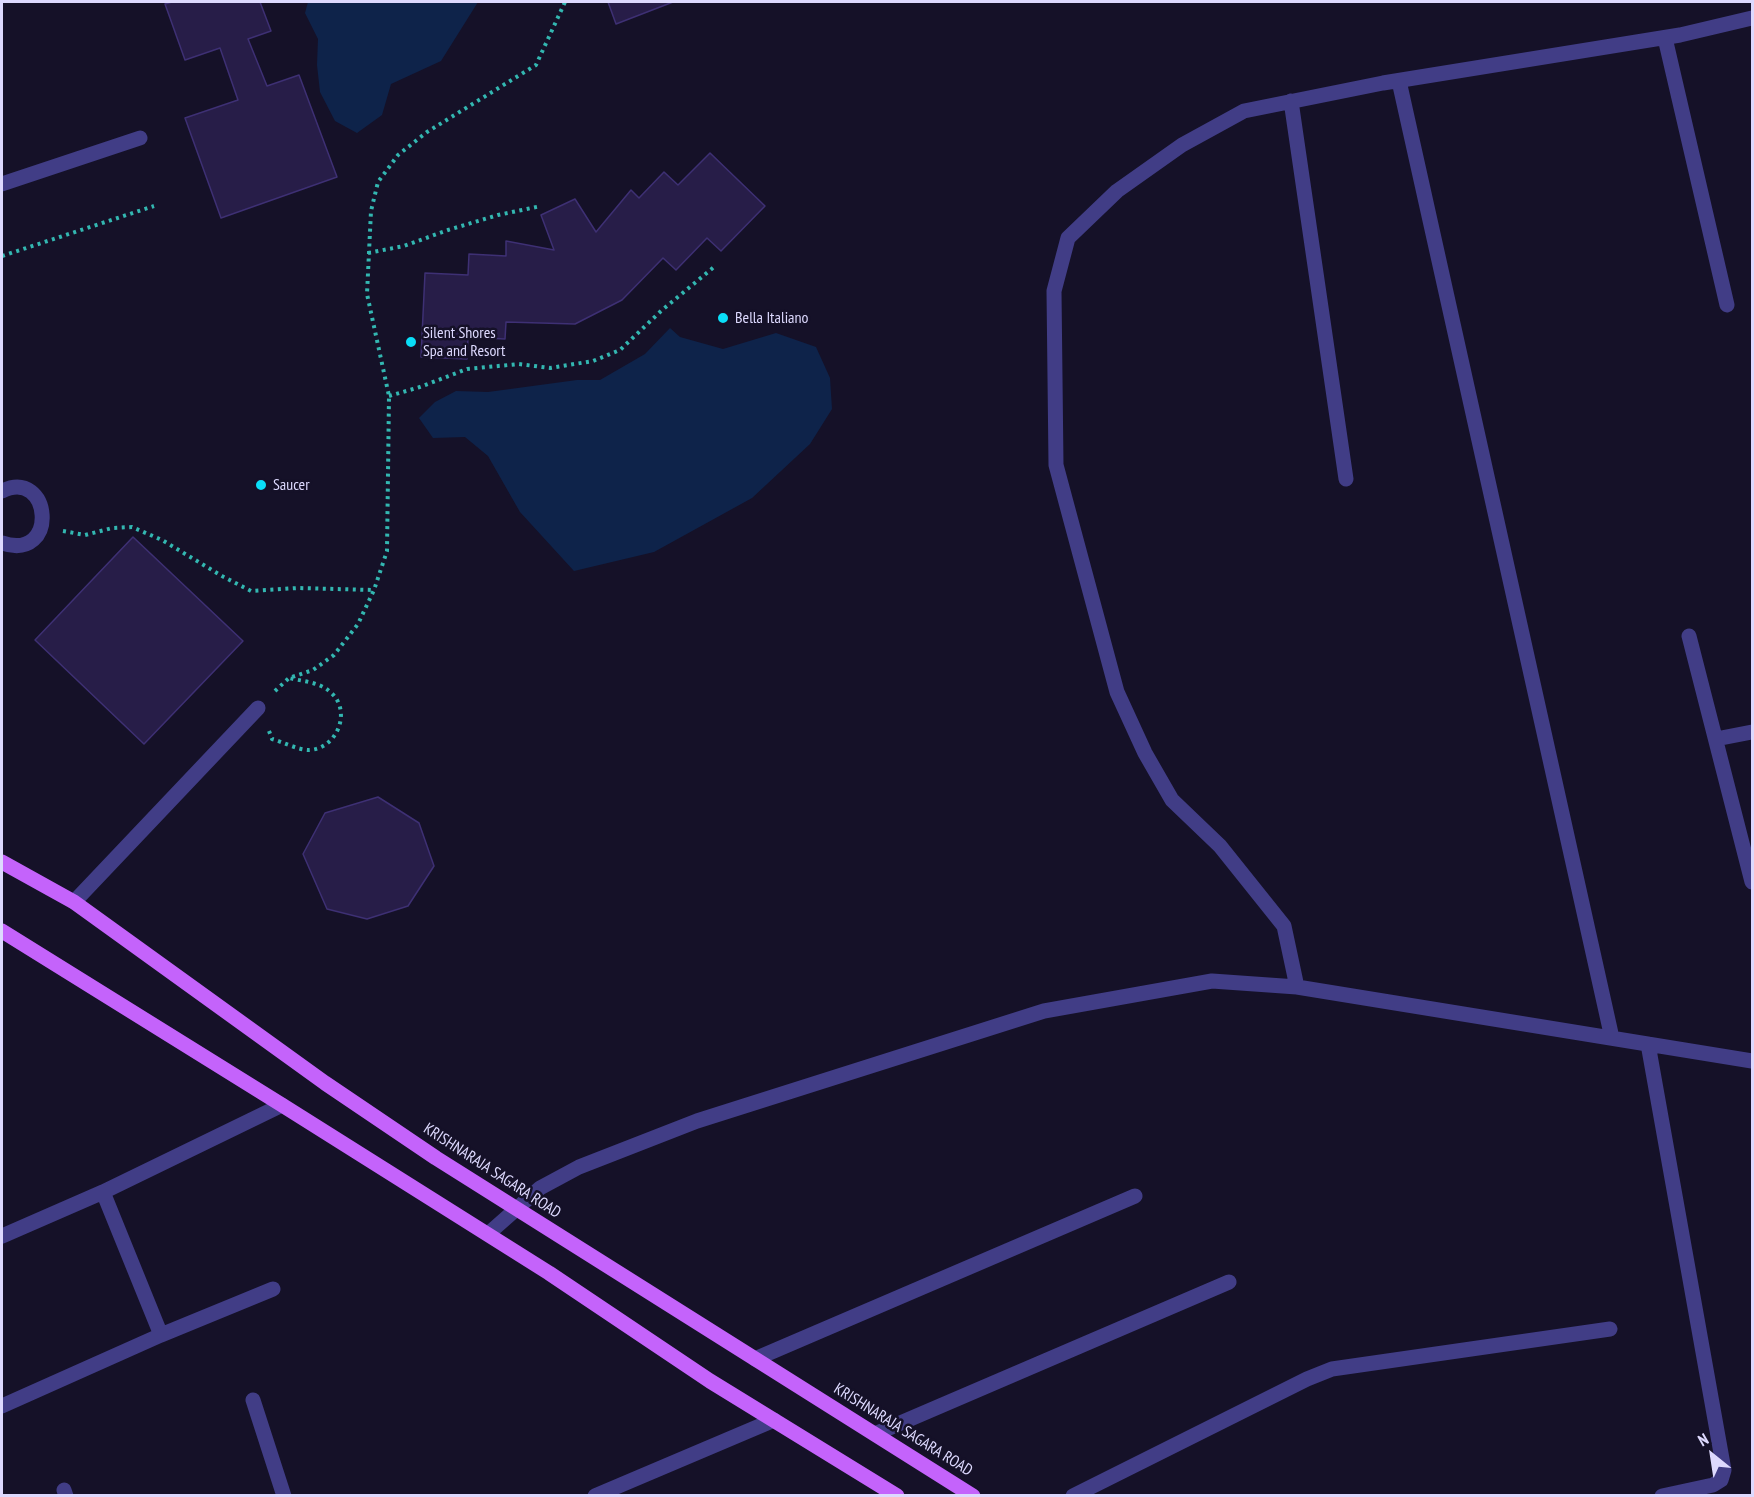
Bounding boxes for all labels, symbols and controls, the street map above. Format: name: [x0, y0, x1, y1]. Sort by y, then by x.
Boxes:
place label: Bella Italiano: [735, 308, 808, 328]
marker: Bella Italiano: [716, 311, 730, 325]
place label: Silent Shores Spa and Resort: [423, 323, 505, 361]
marker: Silent Shores Spa and Resort: [404, 335, 418, 349]
place label: Saucer: [273, 475, 310, 495]
marker: Saucer: [254, 478, 268, 492]
street label: KRISHNARAJA SAGARA ROAD: [420, 1119, 564, 1223]
street label: KRISHNARAJA SAGARA ROAD: [830, 1379, 976, 1481]
north arrow: [1682, 1425, 1742, 1485]
text: N: [1694, 1429, 1712, 1450]

